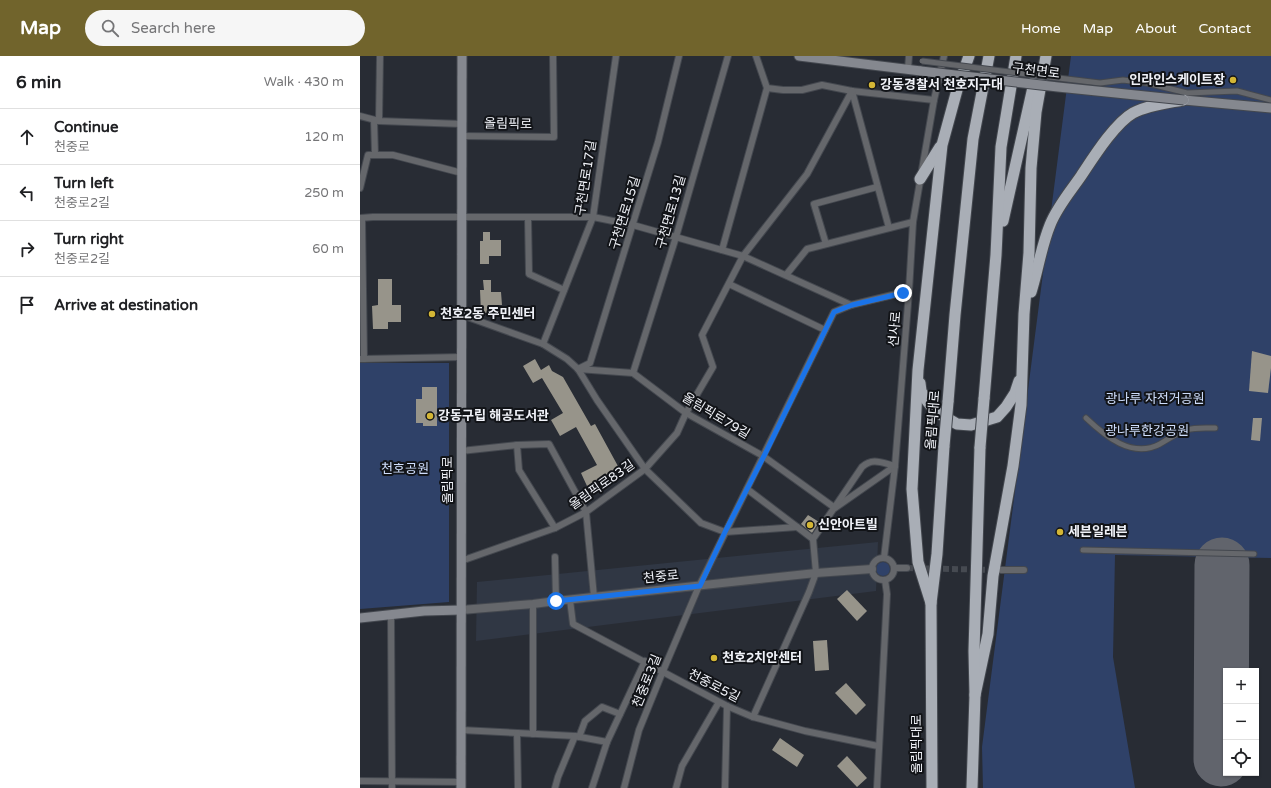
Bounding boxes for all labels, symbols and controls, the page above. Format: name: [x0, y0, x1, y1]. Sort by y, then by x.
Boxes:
search box: [85, 10, 365, 46]
text: Map: [20, 17, 61, 39]
icon: search: [99, 17, 121, 39]
text: Search here: [131, 19, 215, 37]
text: Home: [1021, 20, 1061, 37]
text: Map: [1083, 20, 1113, 37]
text: About: [1135, 20, 1177, 37]
text: Contact: [1199, 20, 1251, 37]
street label: 구천면로: [1011, 60, 1061, 82]
text: 6 min: [16, 72, 61, 93]
place label: 인라인스케이트장: [1129, 72, 1225, 88]
text: Walk · 430 m: [264, 74, 344, 90]
marker: 인라인스케이트장: [1228, 75, 1238, 85]
place label: 강동경찰서 천호지구대: [880, 77, 1003, 93]
marker: 강동경찰서 천호지구대: [867, 80, 877, 90]
street label: 올림픽로: [484, 116, 532, 132]
text: Continue: [54, 118, 118, 136]
icon: ahead: [16, 126, 38, 148]
text: 120 m: [304, 129, 344, 145]
text: 천중로: [54, 139, 90, 155]
street label: 구천면로17길: [572, 139, 600, 217]
street label: 구천면로13길: [653, 173, 689, 251]
text: Turn left: [54, 174, 114, 192]
street label: 구천면로15길: [606, 174, 644, 252]
icon: left: [16, 182, 38, 204]
text: 250 m: [304, 185, 344, 201]
text: 천중로2길: [54, 195, 110, 211]
text: Turn right: [54, 230, 124, 248]
icon: right: [16, 238, 38, 260]
text: 60 m: [312, 241, 344, 257]
text: 천중로2길: [54, 251, 110, 267]
route end: [894, 284, 912, 302]
icon: arrive: [16, 294, 38, 316]
text: Arrive at destination: [54, 296, 198, 314]
place label: 천호2동 주민센터: [440, 306, 535, 322]
marker: 천호2동 주민센터: [427, 309, 437, 319]
street label: 선사로: [885, 310, 905, 348]
street label: 올림픽대로: [922, 389, 944, 450]
street label: 올림픽로79길: [679, 390, 753, 442]
park label: 광나루 자전거공원: [1105, 391, 1205, 407]
place label: 강동구립 해공도서관: [438, 408, 549, 424]
marker: 강동구립 해공도서관: [425, 411, 435, 421]
park label: 광나루한강공원: [1105, 423, 1189, 439]
street label: 올림픽로: [440, 456, 456, 504]
street label: 올림픽로83길: [566, 457, 638, 513]
park label: 천호공원: [381, 461, 429, 477]
place label: 신안아트빌: [818, 517, 878, 533]
marker: 신안아트빌: [805, 520, 815, 530]
place label: 세븐일레븐: [1068, 524, 1128, 540]
marker: 세븐일레븐: [1055, 527, 1065, 537]
street label: 천중로: [642, 567, 680, 587]
route start: [547, 592, 565, 610]
place label: 천호2치안센터: [722, 650, 802, 666]
street label: 천중로3길: [629, 652, 665, 710]
marker: 천호2치안센터: [709, 653, 719, 663]
street label: 천중로5길: [685, 666, 743, 706]
map controls: [1223, 668, 1259, 776]
button: +: [1223, 668, 1259, 704]
button: −: [1223, 704, 1259, 740]
street label: 올림픽대로: [909, 714, 925, 774]
button: locate: [1223, 740, 1259, 776]

